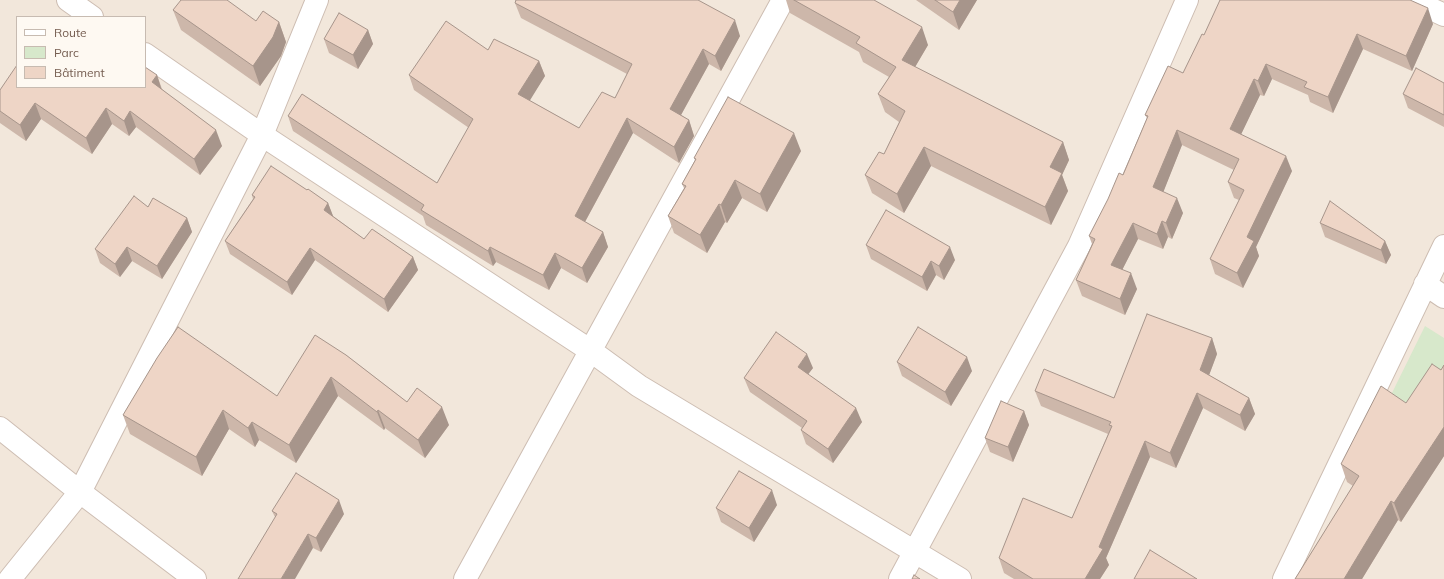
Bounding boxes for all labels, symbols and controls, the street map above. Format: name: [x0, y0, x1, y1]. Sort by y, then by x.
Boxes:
legend: [16, 16, 146, 88]
text: Route: [54, 25, 87, 40]
text: Parc: [54, 45, 79, 60]
text: Bâtiment: [54, 65, 105, 80]

